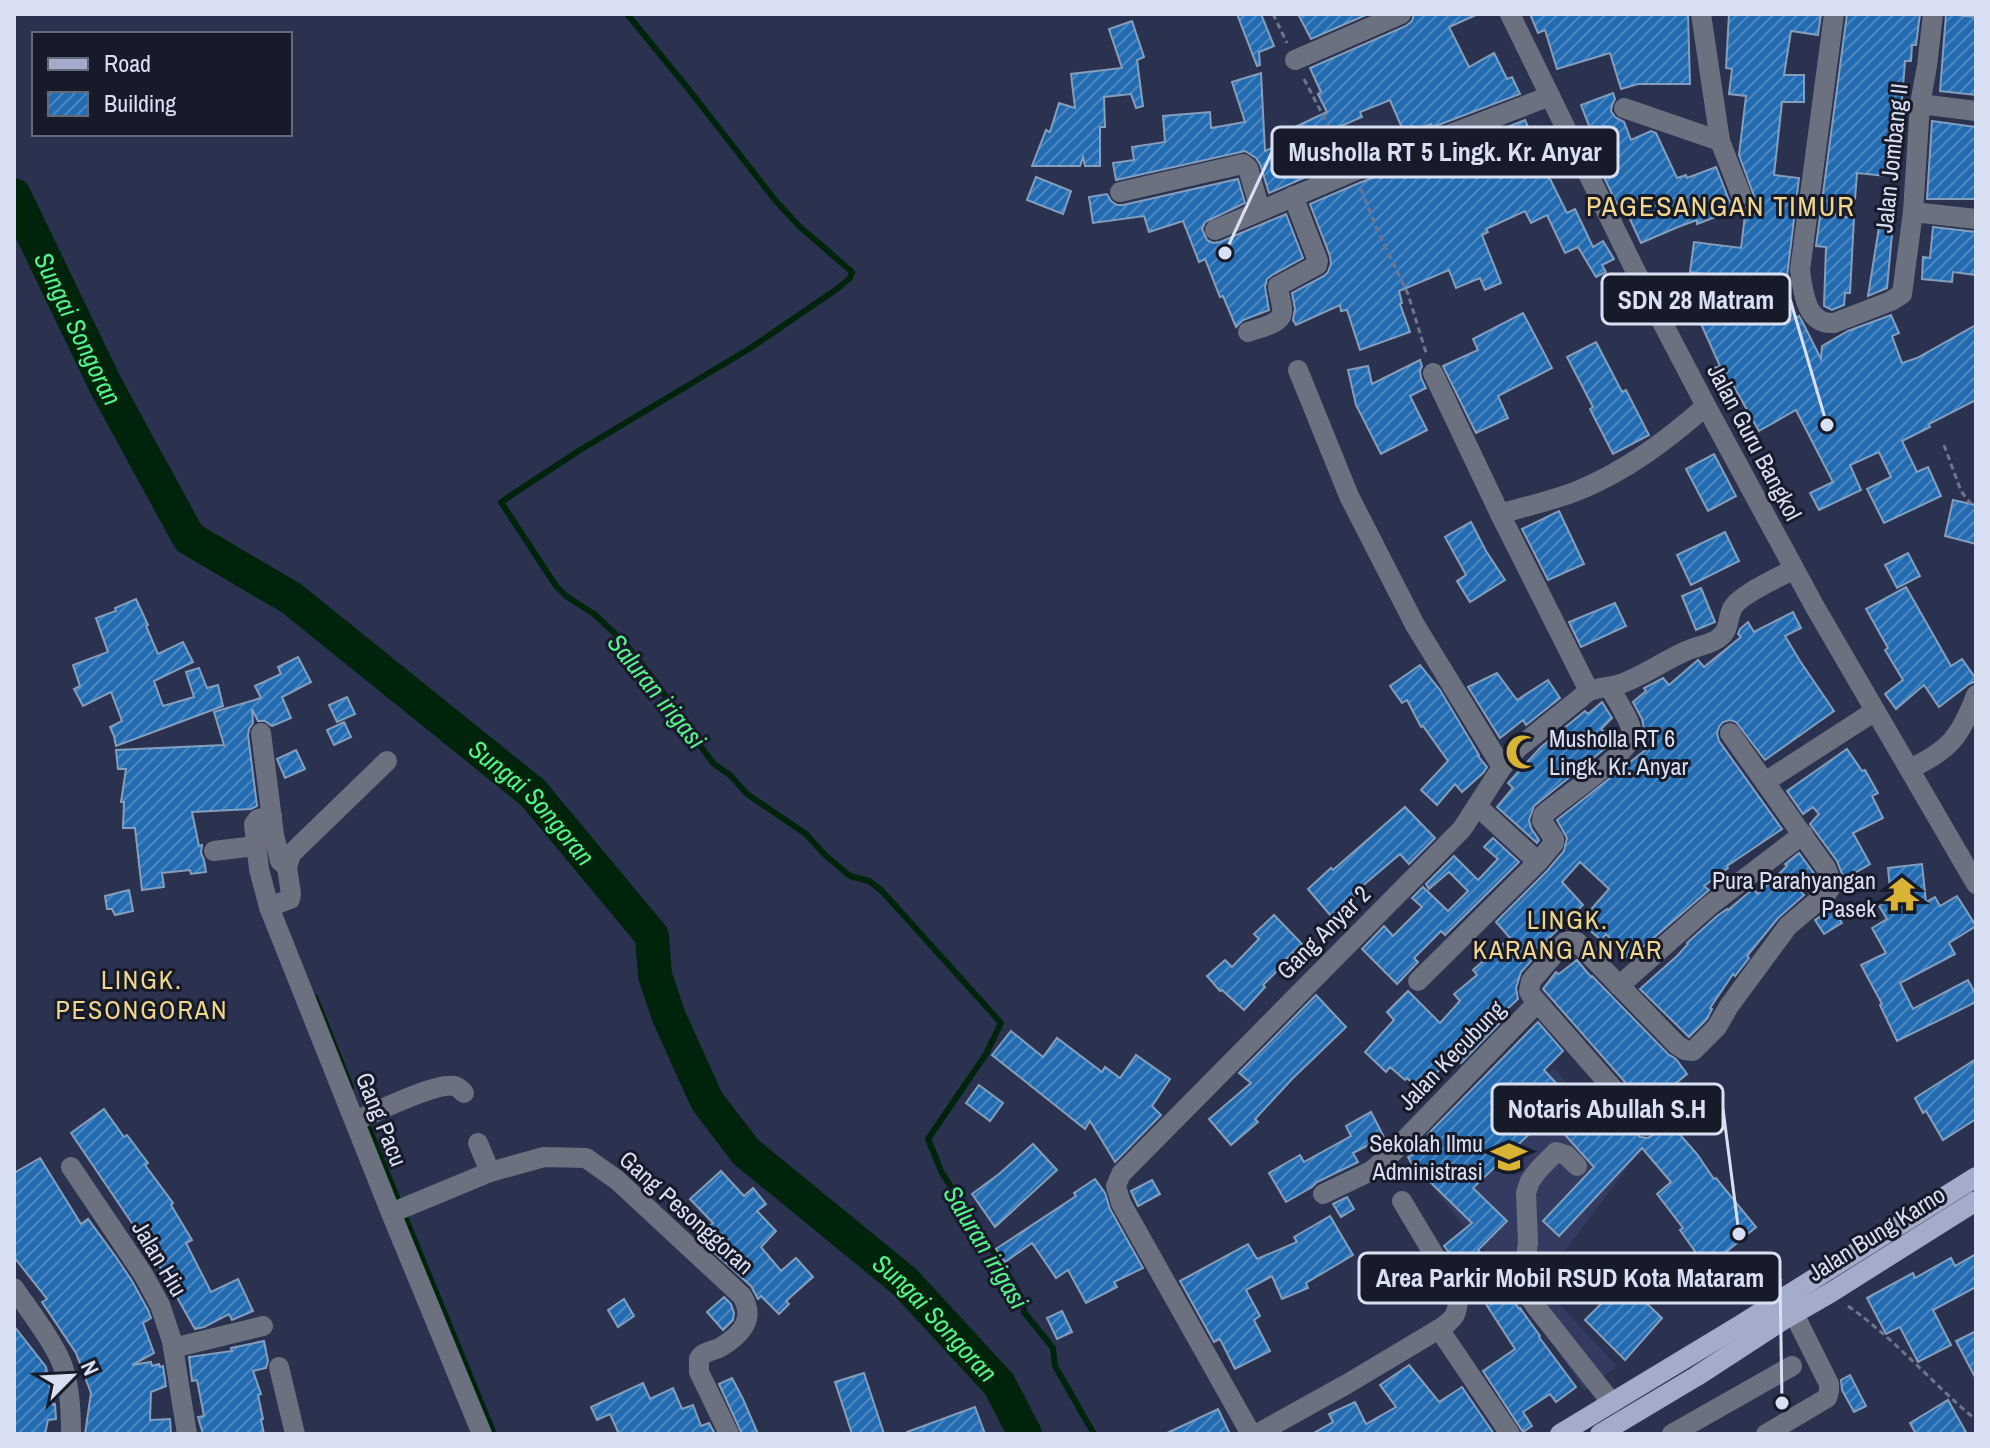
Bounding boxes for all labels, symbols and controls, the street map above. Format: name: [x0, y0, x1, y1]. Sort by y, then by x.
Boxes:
legend: [32, 32, 292, 136]
text: Road: [104, 47, 151, 79]
street label: Jalan Jombang II: [1867, 82, 1915, 234]
text: Building: [104, 87, 176, 119]
callout: Musholla RT 5 Lingk. Kr. Anyar: [1272, 127, 1618, 177]
text: Musholla RT 5 Lingk. Kr. Anyar: [1288, 134, 1602, 169]
district label: PAGESANGAN TIMUR: [1586, 187, 1856, 225]
water label: Sungai Songoran: [26, 246, 130, 411]
callout: SDN 28 Matram: [1602, 274, 1790, 324]
text: SDN 28 Matram: [1618, 282, 1774, 317]
street label: Jalan Guru Bangkol: [1700, 358, 1810, 526]
water label: Saluran irigasi: [600, 626, 714, 756]
place label: Musholla RT 6 Lingk. Kr. Anyar: [1549, 722, 1688, 782]
water label: Sungai Songoran: [462, 731, 603, 872]
mosque icon: Musholla RT 6 Lingk. Kr. Anyar: [1504, 733, 1542, 771]
place label: Pura Parahyangan Pasek: [1712, 864, 1876, 924]
temple icon: Pura Parahyangan Pasek: [1883, 875, 1921, 913]
street label: Gang Anyar 2: [1269, 878, 1377, 986]
district label: LINGK. KARANG ANYAR: [1473, 902, 1663, 967]
district label: LINGK. PESONGORAN: [56, 962, 228, 1027]
street label: Jalan Kecubung: [1390, 993, 1512, 1117]
street label: Gang Pacu: [349, 1067, 415, 1171]
callout: Notaris Abullah S.H: [1492, 1084, 1723, 1134]
text: Notaris Abullah S.H: [1508, 1091, 1706, 1126]
place label: Sekolah Ilmu Administrasi: [1369, 1127, 1483, 1187]
school or university icon: Sekolah Ilmu Administrasi: [1490, 1138, 1528, 1176]
street label: Gang Pesonggoran: [613, 1143, 761, 1281]
street label: Jalan Bung Karno: [1801, 1178, 1951, 1288]
water label: Saluran irigasi: [935, 1179, 1037, 1315]
street label: Jalan Hiu: [125, 1214, 195, 1302]
water label: Sungai Songoran: [866, 1245, 1006, 1389]
callout: Area Parkir Mobil RSUD Kota Mataram: [1359, 1253, 1780, 1303]
text: Area Parkir Mobil RSUD Kota Mataram: [1376, 1260, 1764, 1295]
north arrow: [32, 1336, 112, 1416]
text: N: [74, 1356, 107, 1380]

